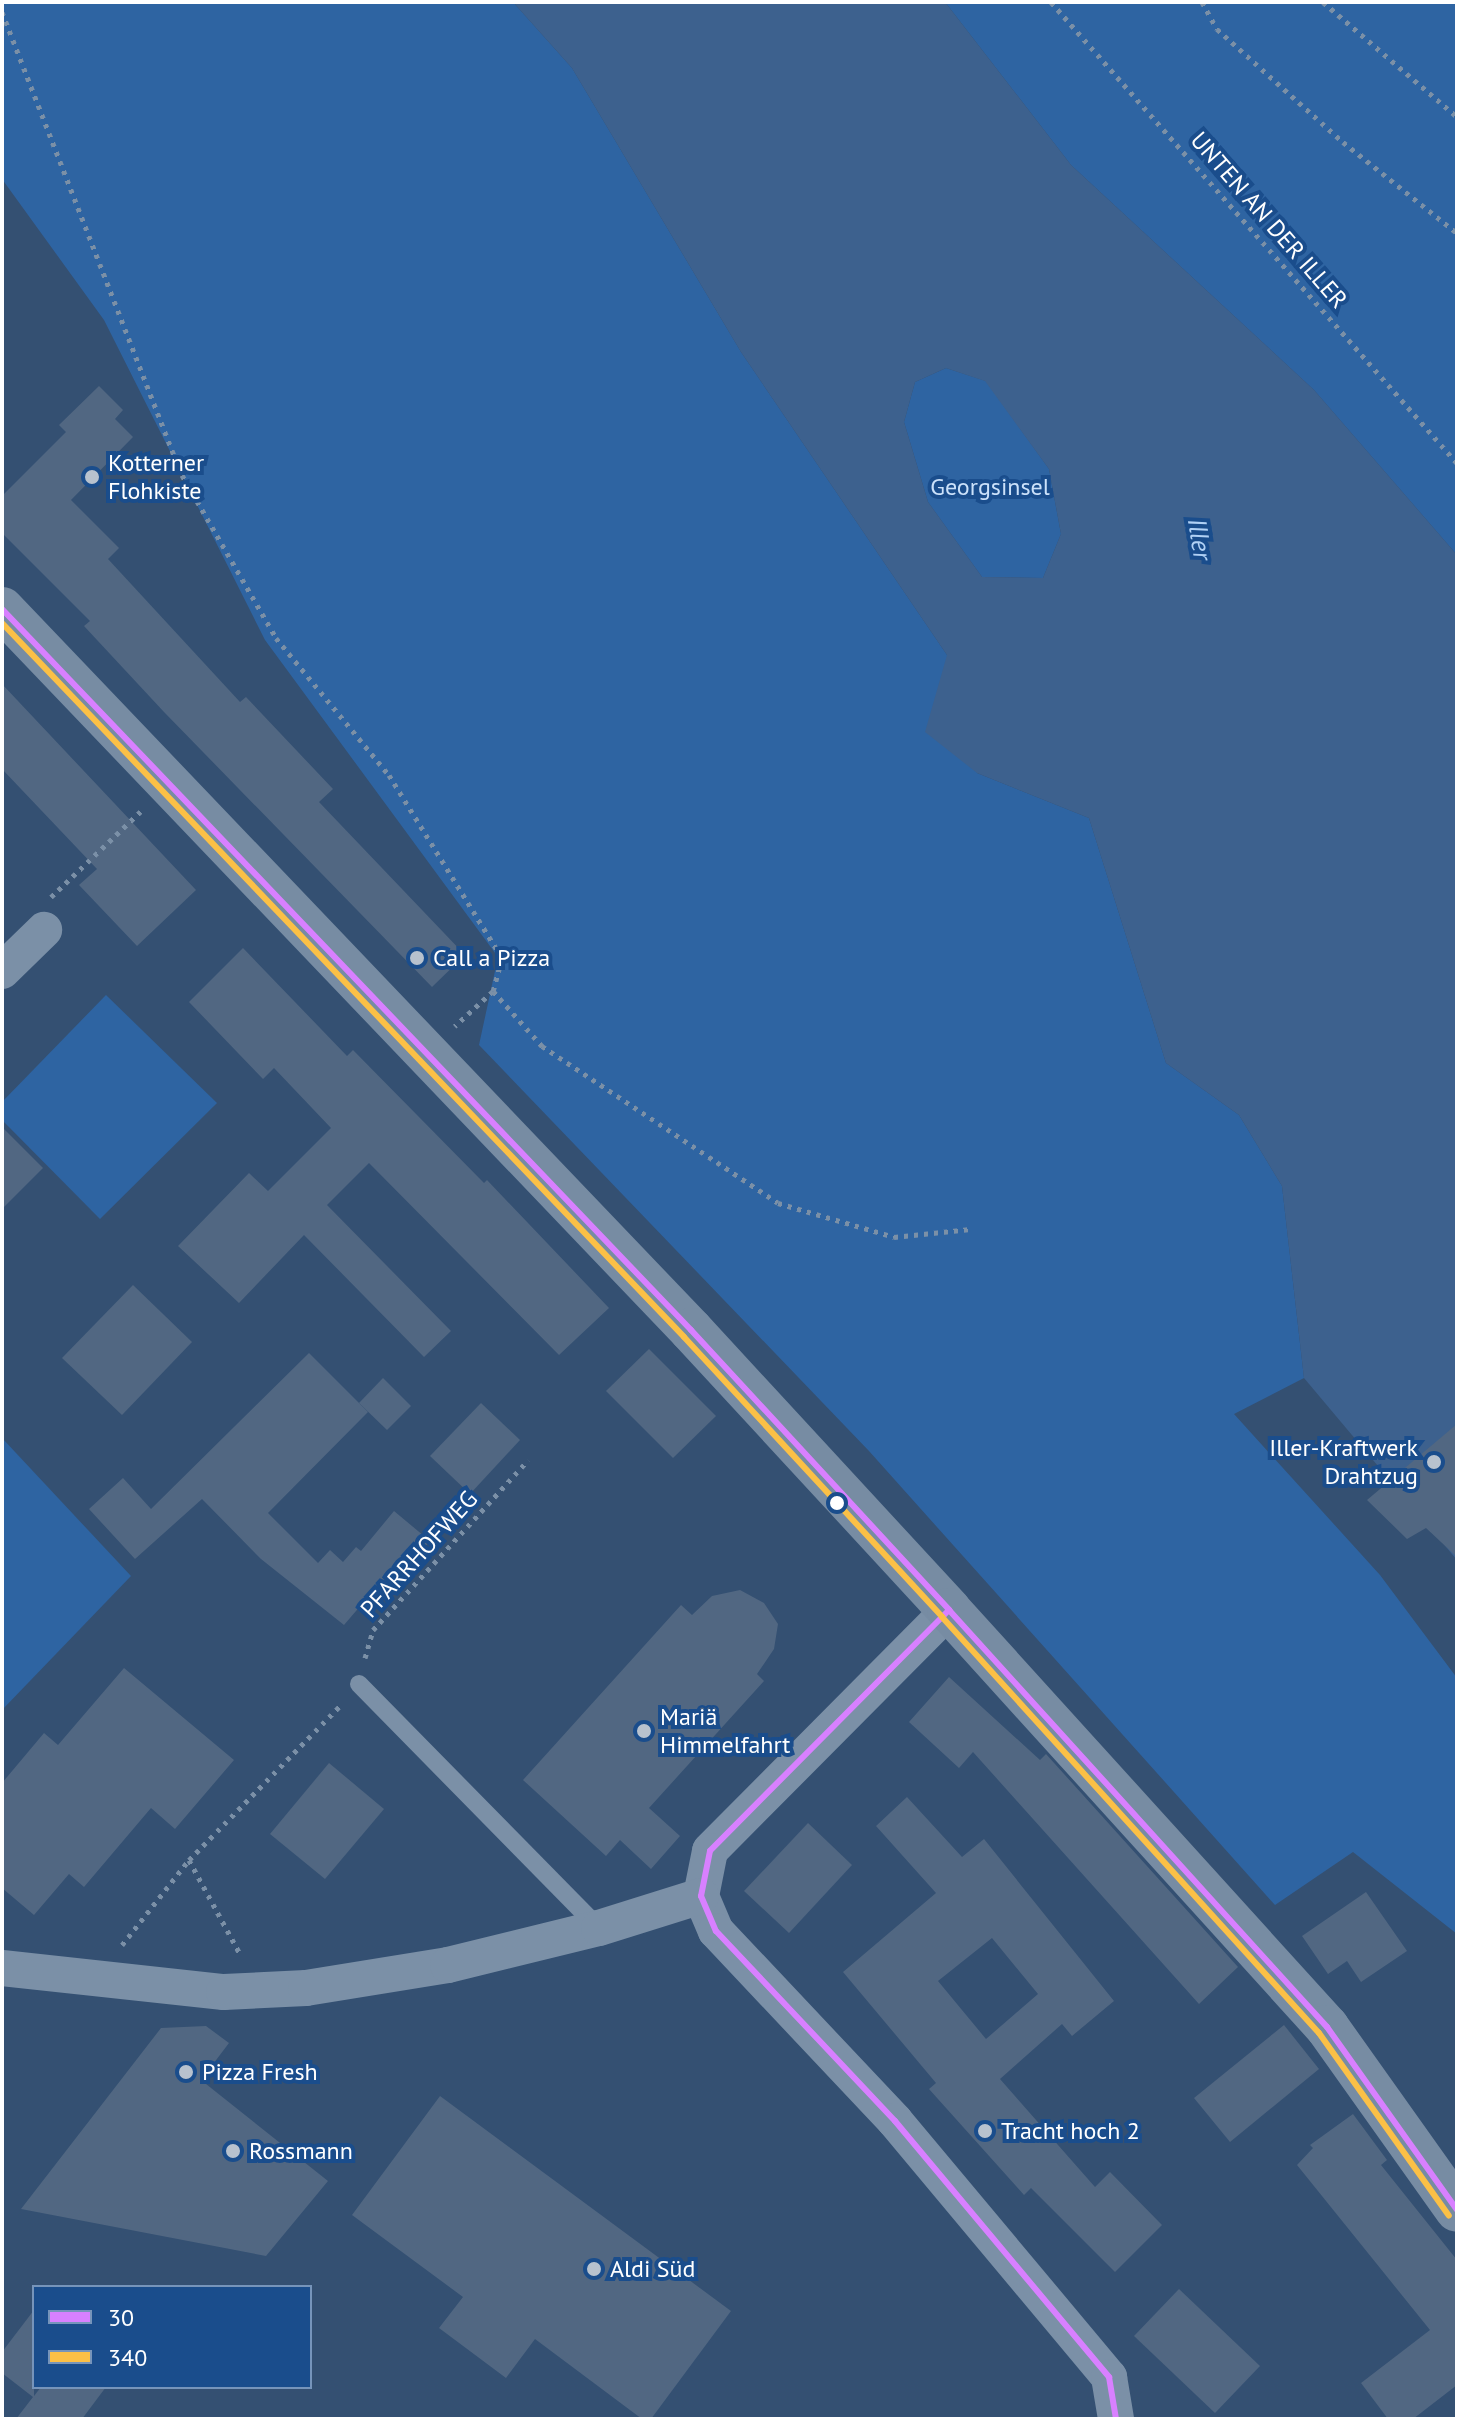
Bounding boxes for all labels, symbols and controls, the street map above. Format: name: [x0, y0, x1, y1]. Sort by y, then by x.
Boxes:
street label: UNTEN AN DER ILLER: [1184, 126, 1354, 314]
place label: Kotterner Flohkiste: [108, 449, 204, 505]
marker: Kotterner Flohkiste: [83, 468, 101, 486]
park label: Georgsinsel: [930, 473, 1050, 501]
water label: Iller: [1181, 516, 1219, 562]
place label: Call a Pizza: [433, 944, 550, 972]
marker: Call a Pizza: [408, 949, 426, 967]
place label: Iller-Kraftwerk Drahtzug: [1269, 1434, 1418, 1490]
marker: Iller-Kraftwerk Drahtzug: [1425, 1453, 1443, 1471]
street label: PFARRHOFWEG: [355, 1485, 483, 1623]
unlabelled marker: [829, 1495, 845, 1511]
place label: Mariä Himmelfahrt: [660, 1703, 790, 1759]
marker: Mariä Himmelfahrt: [635, 1722, 653, 1740]
place label: Pizza Fresh: [202, 2058, 318, 2086]
marker: Pizza Fresh: [177, 2063, 195, 2081]
place label: Tracht hoch 2: [1001, 2117, 1140, 2145]
marker: Tracht hoch 2: [976, 2122, 994, 2140]
place label: Rossmann: [249, 2137, 353, 2165]
marker: Rossmann: [224, 2142, 242, 2160]
place label: Aldi Süd: [610, 2255, 695, 2283]
marker: Aldi Süd: [585, 2260, 603, 2278]
legend: [32, 2285, 312, 2389]
text: 30: [108, 2302, 134, 2333]
text: 340: [108, 2342, 147, 2373]

